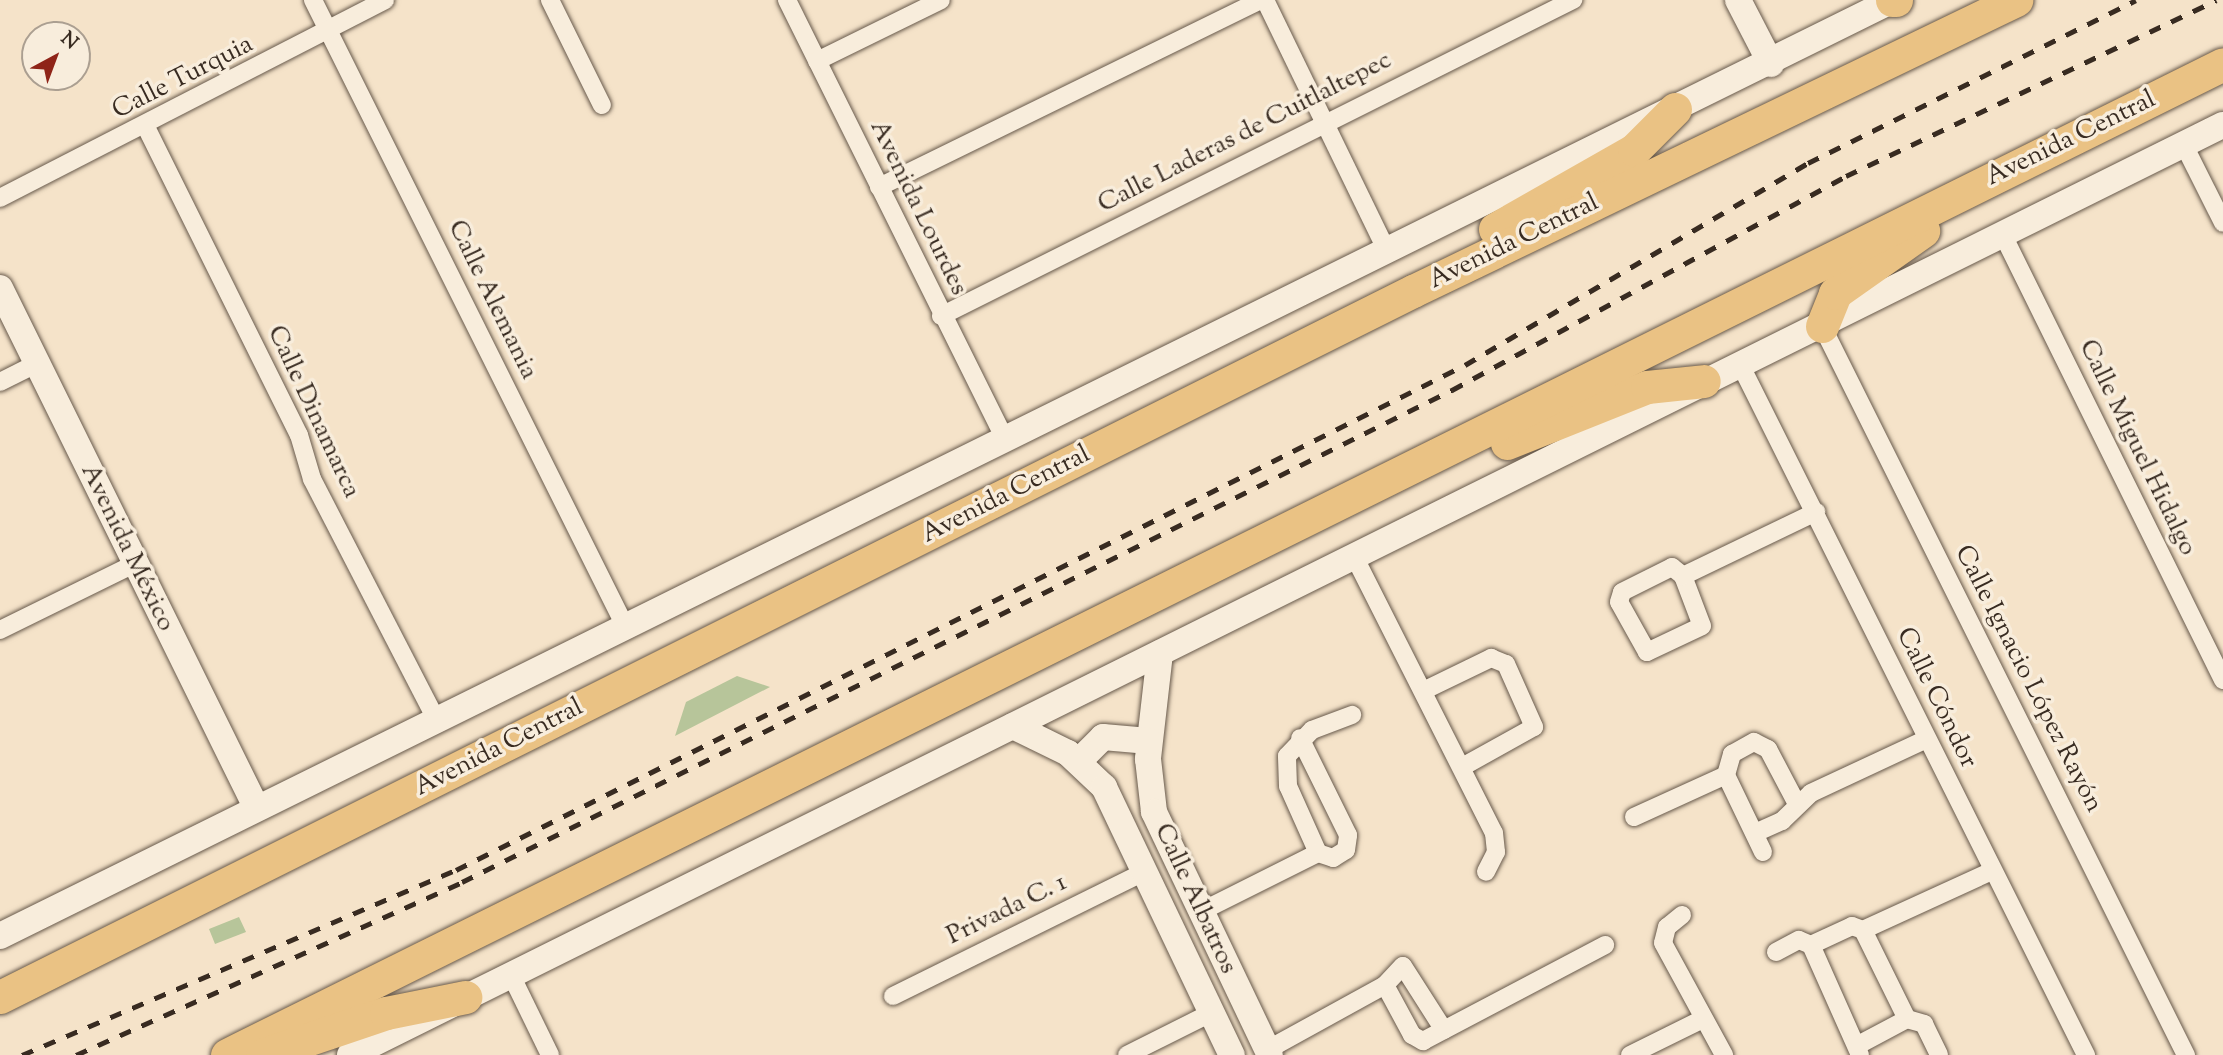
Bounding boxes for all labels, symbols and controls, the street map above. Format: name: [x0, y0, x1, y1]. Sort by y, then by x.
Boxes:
north arrow: [21, 21, 91, 91]
text: N: [54, 26, 83, 56]
street label: Calle Turquia: [107, 29, 259, 127]
street label: Calle Laderas de Cuitlaltepec: [1093, 45, 1397, 221]
street label: Avenida Central: [1981, 84, 2161, 194]
street label: Avenida Lourdes: [862, 115, 974, 301]
street label: Avenida Central: [1424, 187, 1604, 297]
street label: Calle Alemania: [440, 215, 544, 385]
street label: Calle Dinamarca: [259, 321, 367, 503]
street label: Calle Miguel Hidalgo: [2071, 335, 2203, 561]
street label: Avenida Central: [917, 439, 1095, 551]
street label: Avenida México: [73, 459, 181, 637]
street label: Calle Ignacio López Rayón: [1947, 540, 2109, 818]
street label: Calle Cóndor: [1889, 623, 1983, 773]
street label: Avenida Central: [410, 692, 588, 804]
street label: Calle Albatros: [1147, 819, 1243, 979]
street label: Privada C. 1: [942, 868, 1072, 952]

